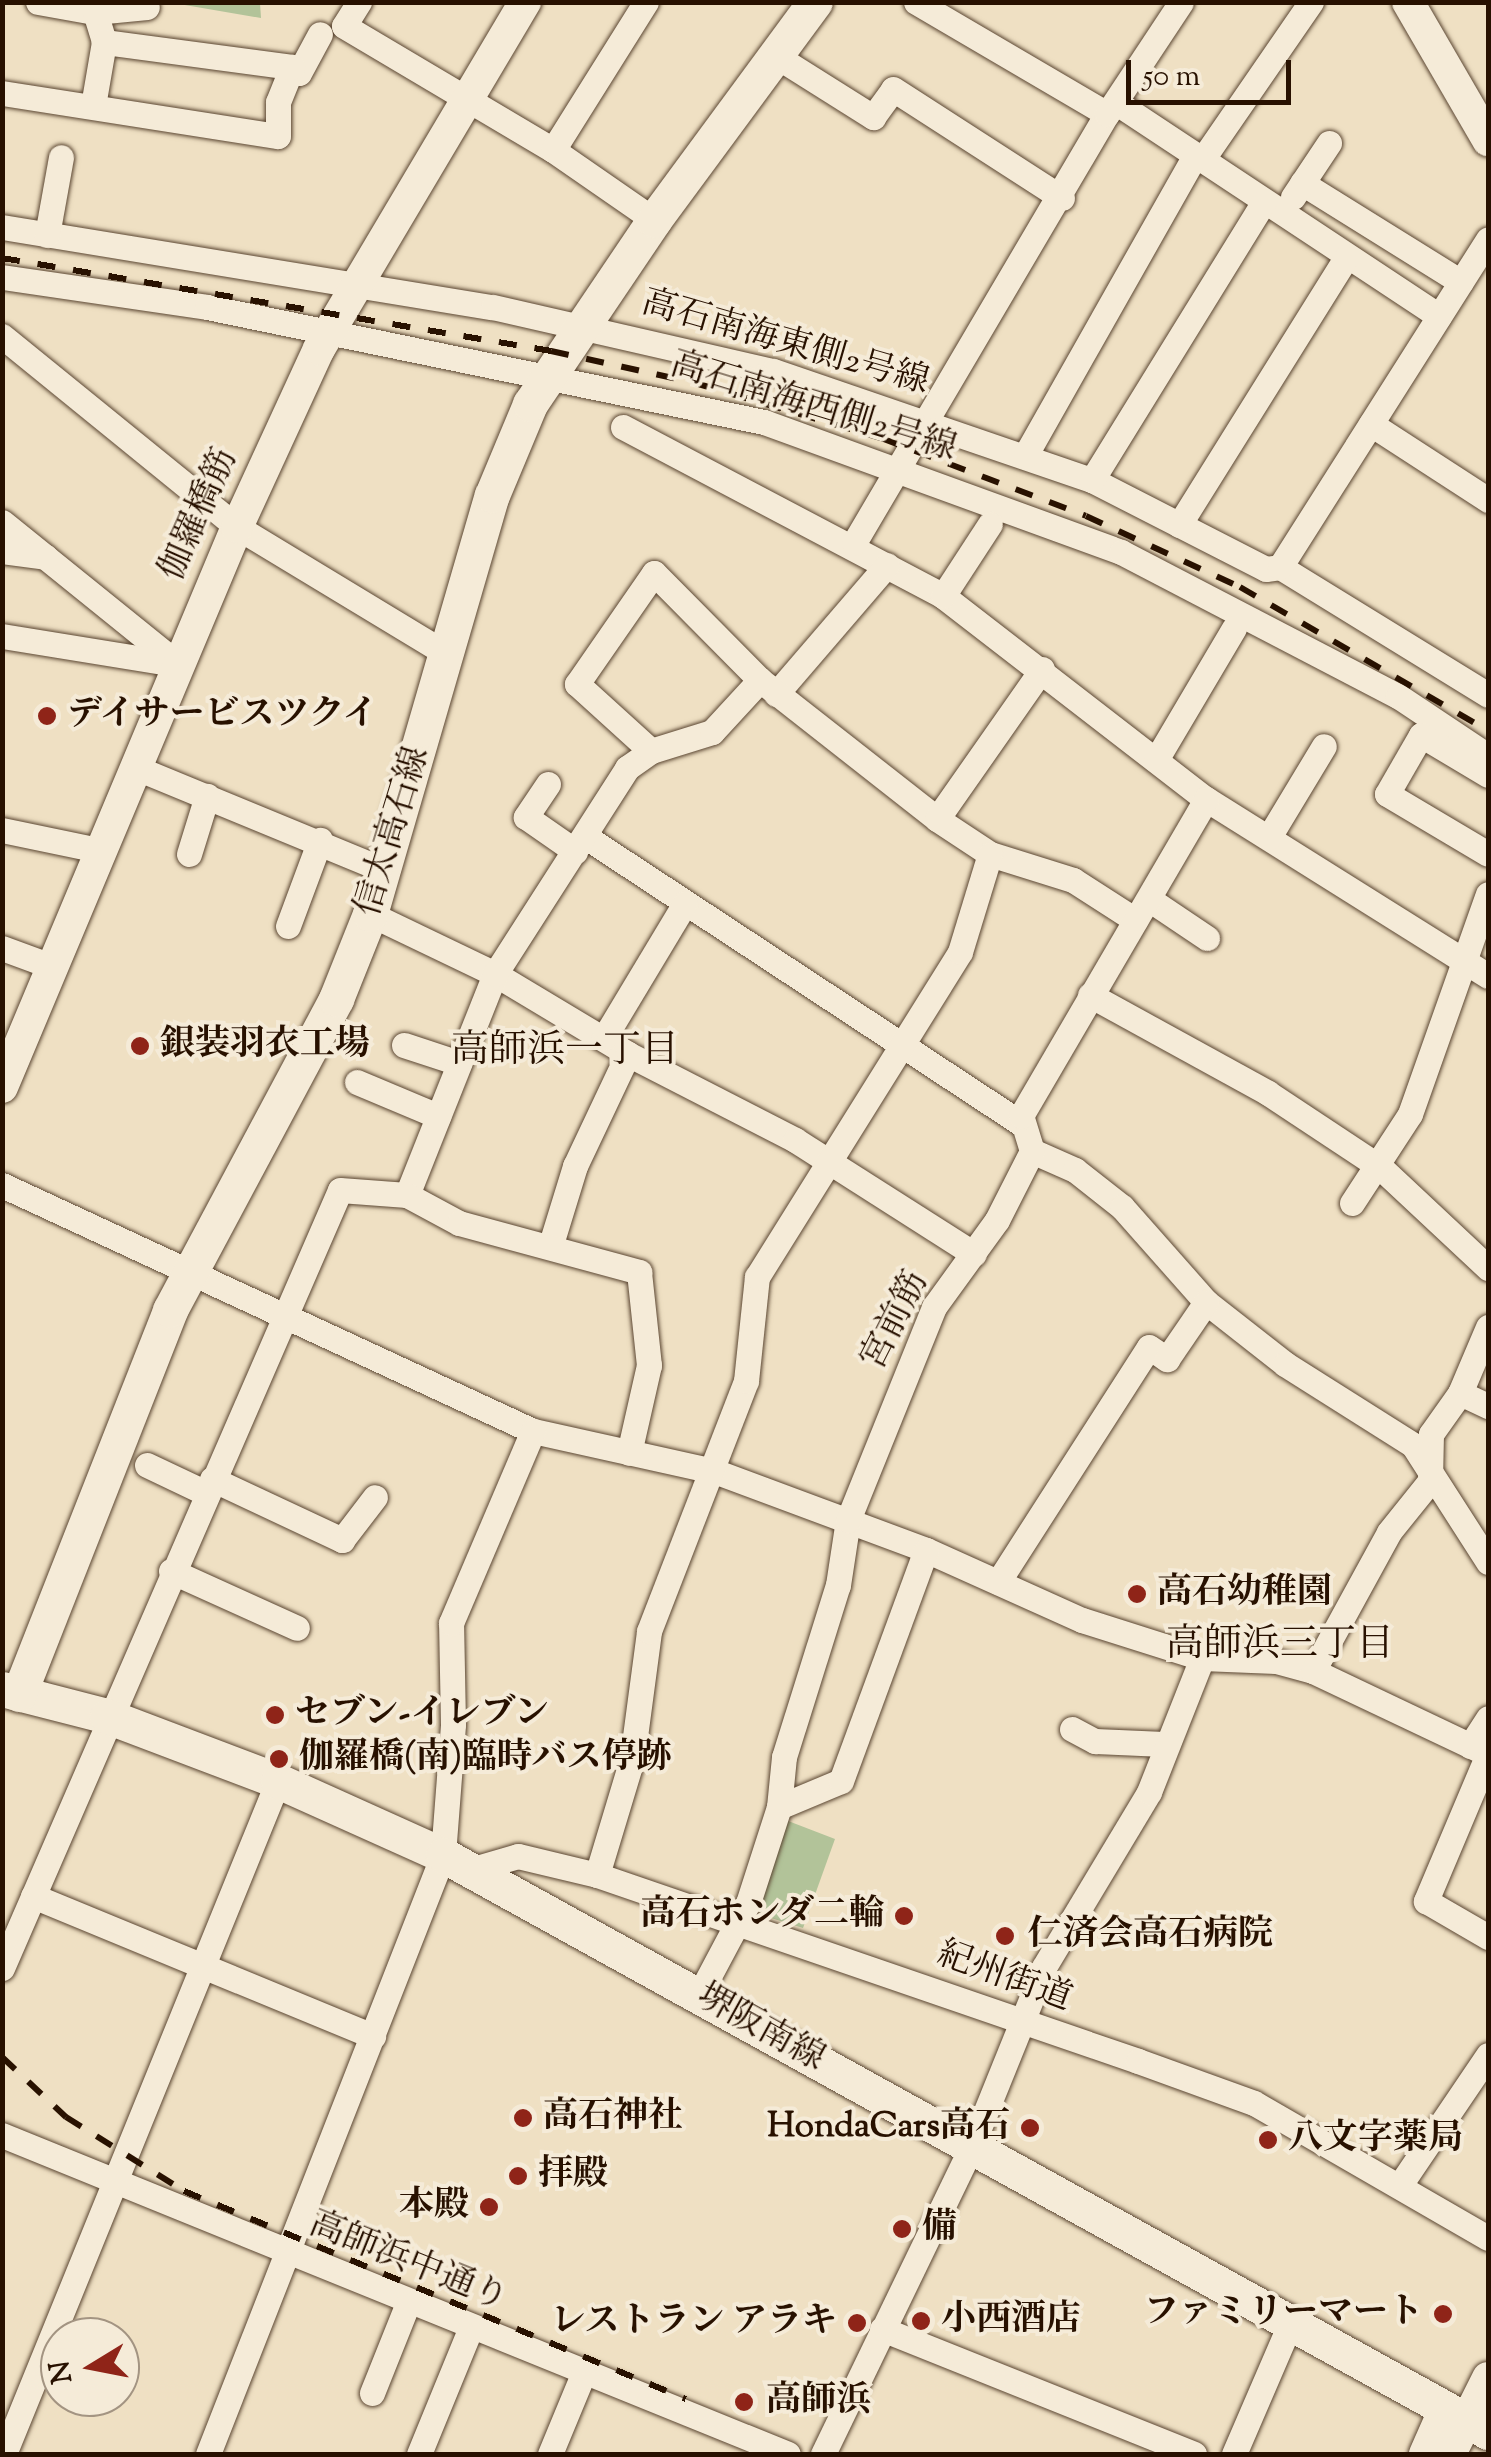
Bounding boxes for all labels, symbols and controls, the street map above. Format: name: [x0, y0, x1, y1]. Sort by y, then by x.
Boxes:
scale bar: [1131, 40, 1296, 102]
text: 50 m: [1143, 56, 1200, 99]
street label: 高石南海東側2号線: [637, 283, 933, 405]
street label: 高石南海西側2号線: [665, 345, 961, 471]
street label: 伽羅橋筋: [152, 443, 248, 587]
place label: デイサービスツクイ: [67, 695, 382, 737]
marker: デイサービスツクイ: [36, 705, 58, 727]
street label: 信太高石線: [348, 742, 440, 922]
place label: 銀装羽衣工場: [160, 1025, 370, 1067]
district label: 高師浜一丁目: [451, 1030, 679, 1076]
marker: 銀装羽衣工場: [129, 1035, 151, 1057]
street label: 宮前筋: [853, 1265, 939, 1377]
place label: 高石幼稚園: [1157, 1573, 1332, 1615]
marker: 高石幼稚園: [1126, 1583, 1148, 1605]
district label: 高師浜三丁目: [1166, 1624, 1394, 1670]
place label: セブン-イレブン: [295, 1694, 552, 1736]
marker: セブン-イレブン: [264, 1704, 286, 1726]
place label: 伽羅橋(南)臨時バス停跡: [299, 1738, 672, 1780]
marker: 伽羅橋(南)臨時バス停跡: [268, 1748, 290, 1770]
place label: 高石ホンダ二輪: [639, 1895, 884, 1937]
marker: 高石ホンダ二輪: [893, 1905, 915, 1927]
place label: 仁済会高石病院: [1028, 1915, 1273, 1957]
marker: 仁済会高石病院: [992, 1923, 1018, 1949]
street label: 紀州街道: [931, 1934, 1077, 2022]
street label: 堺阪南線: [689, 1977, 831, 2081]
place label: 高石神社: [543, 2097, 683, 2139]
marker: 高石神社: [512, 2107, 534, 2129]
place label: HondaCars高石: [767, 2107, 1010, 2149]
marker: HondaCars高石: [1019, 2117, 1041, 2139]
place label: 八文字薬局: [1288, 2119, 1463, 2161]
marker: 八文字薬局: [1257, 2129, 1279, 2151]
place label: 拝殿: [538, 2155, 608, 2197]
marker: 拝殿: [507, 2165, 529, 2187]
place label: 本殿: [399, 2186, 469, 2228]
marker: 本殿: [478, 2196, 500, 2218]
street label: 高師浜中通り: [303, 2204, 513, 2322]
place label: 備: [922, 2208, 957, 2250]
marker: 備: [891, 2218, 913, 2240]
place label: ファミリーマート: [1143, 2293, 1423, 2335]
place label: 小西酒店: [941, 2300, 1081, 2342]
place label: レストラン アラキ: [550, 2302, 837, 2344]
marker: ファミリーマート: [1432, 2303, 1454, 2325]
marker: 小西酒店: [910, 2310, 932, 2332]
marker: レストラン アラキ: [846, 2312, 868, 2334]
north arrow: [40, 2317, 140, 2417]
text: N: [41, 2357, 84, 2386]
place label: 高師浜: [766, 2381, 871, 2423]
marker: 高師浜: [731, 2389, 757, 2415]

